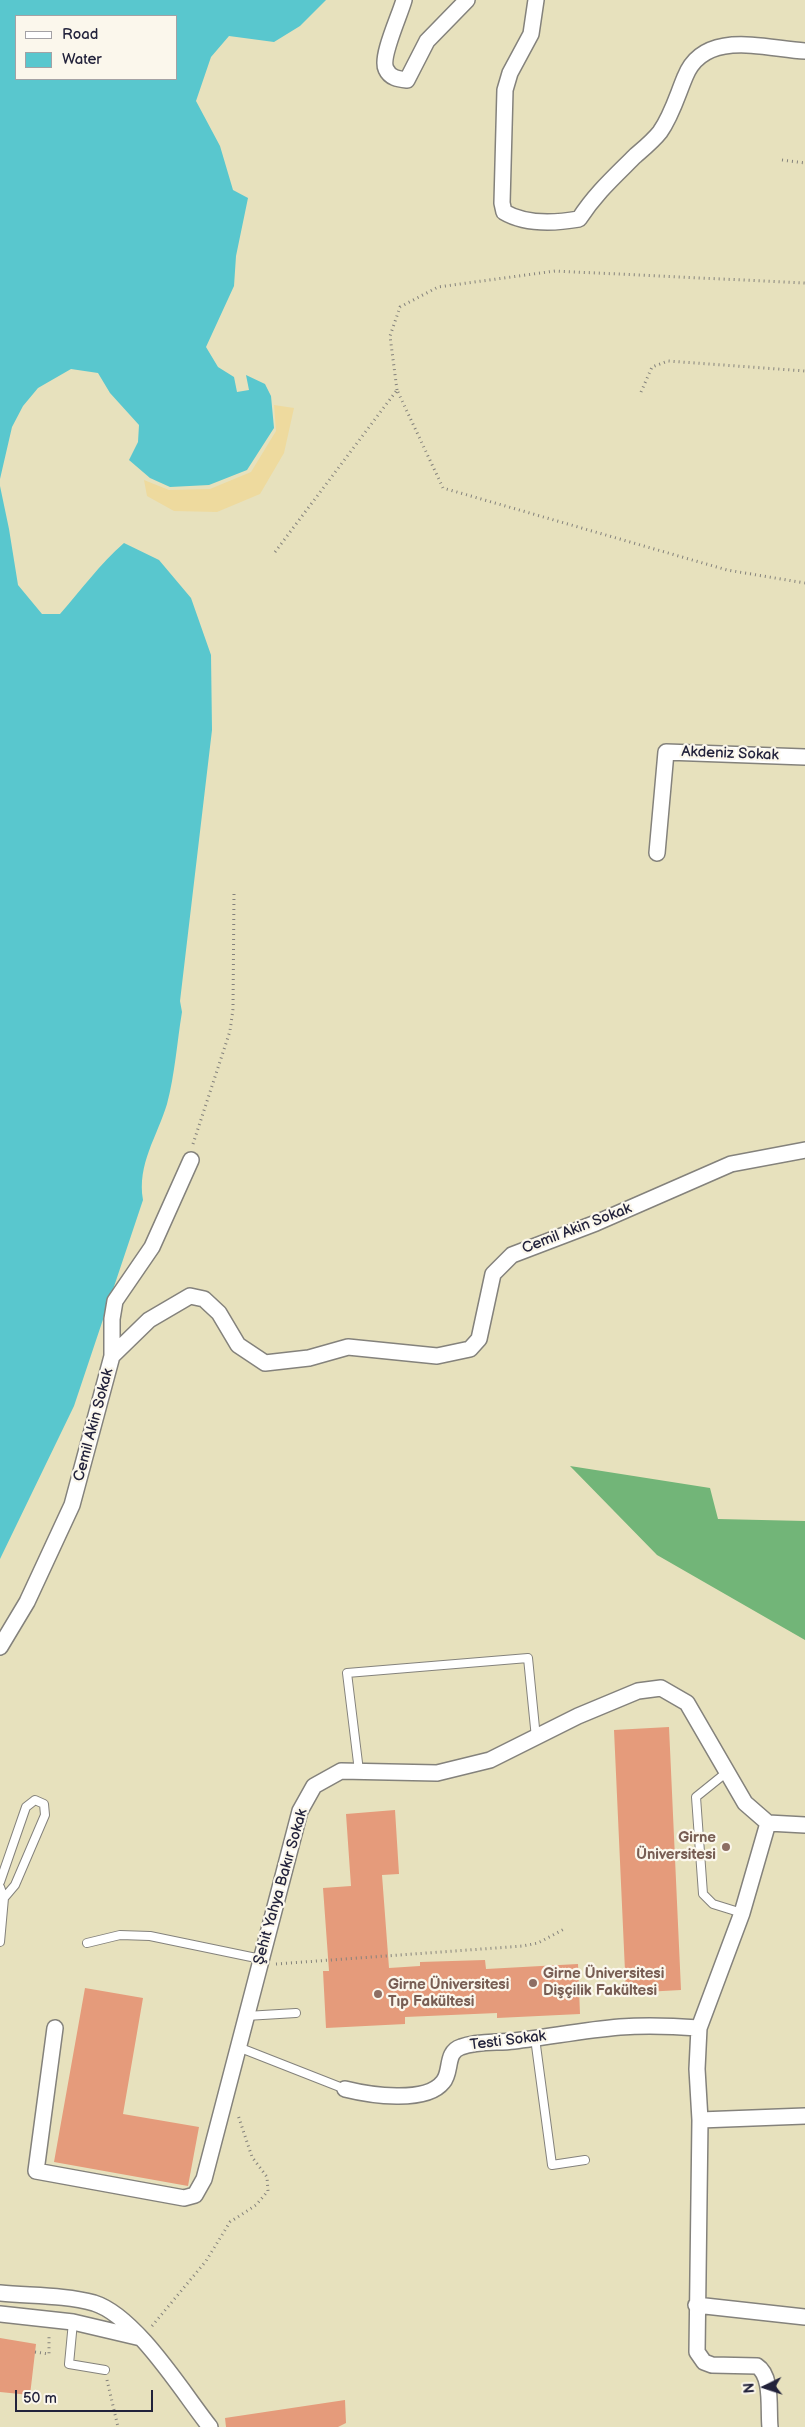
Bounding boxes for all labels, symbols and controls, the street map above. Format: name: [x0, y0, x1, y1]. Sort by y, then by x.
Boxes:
legend: [15, 15, 178, 80]
text: Road: [62, 25, 98, 44]
text: Water: [62, 50, 102, 69]
street label: Akdeniz Sokak: [681, 743, 779, 765]
street label: Cemil Akin Sokak: [520, 1200, 634, 1258]
street label: Cemil Akin Sokak: [70, 1367, 118, 1483]
street label: Şehit Yahya Bakır Sokak: [250, 1807, 312, 1967]
place label: Girne Üniversitesi: [636, 1829, 716, 1864]
marker: Girne Üniversitesi: [720, 1841, 732, 1853]
place label: Girne Üniversitesi Dişçilik Fakültesi: [543, 1965, 664, 2000]
place label: Girne Üniversitesi Tıp Fakültesi: [388, 1976, 509, 2011]
marker: Girne Üniversitesi Dişçilik Fakültesi: [527, 1977, 539, 1989]
marker: Girne Üniversitesi Tıp Fakültesi: [372, 1988, 384, 2000]
street label: Testi Sokak: [469, 2027, 547, 2055]
north arrow: [740, 2362, 790, 2412]
scale bar: [18, 2380, 155, 2412]
text: N: [741, 2382, 758, 2394]
text: 50 m: [23, 2389, 57, 2408]

